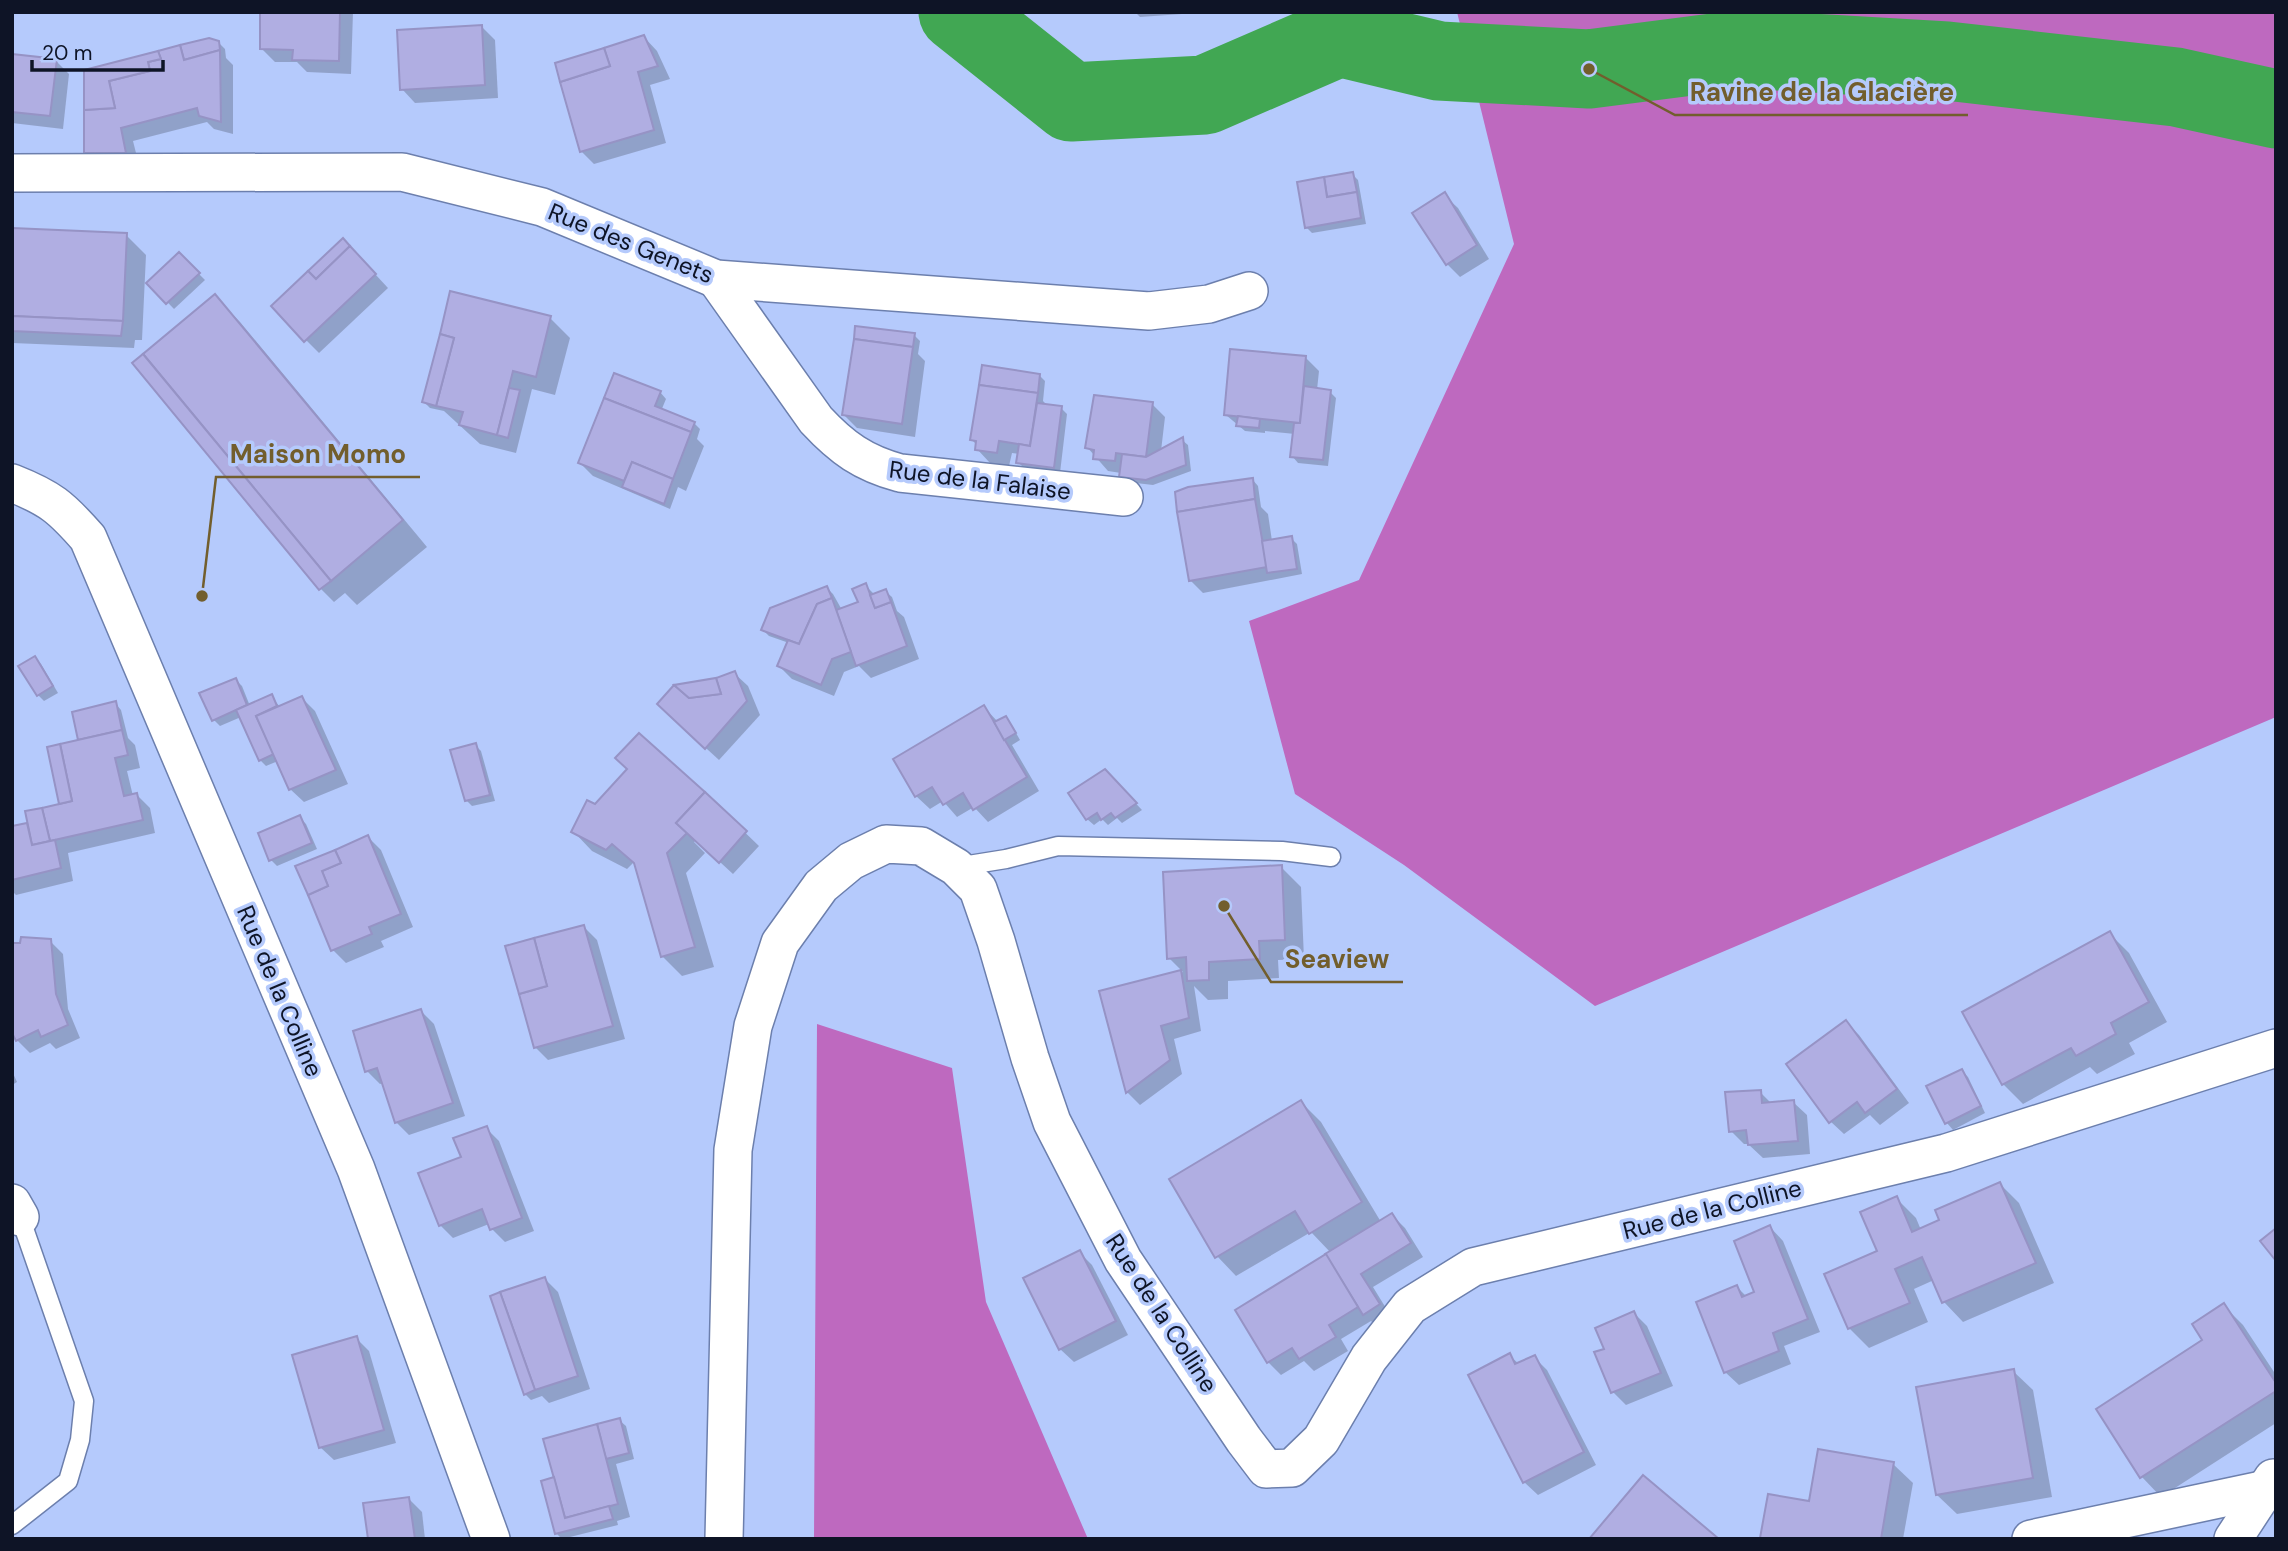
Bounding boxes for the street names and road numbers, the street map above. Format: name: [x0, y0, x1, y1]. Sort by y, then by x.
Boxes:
street label: Rue des Genets: [544, 196, 718, 290]
street label: Rue de la Falaise: [887, 453, 1073, 507]
street label: Rue de la Colline: [230, 901, 330, 1081]
street label: Rue de la Colline: [1619, 1172, 1805, 1246]
street label: Rue de la Colline: [1099, 1228, 1225, 1398]

